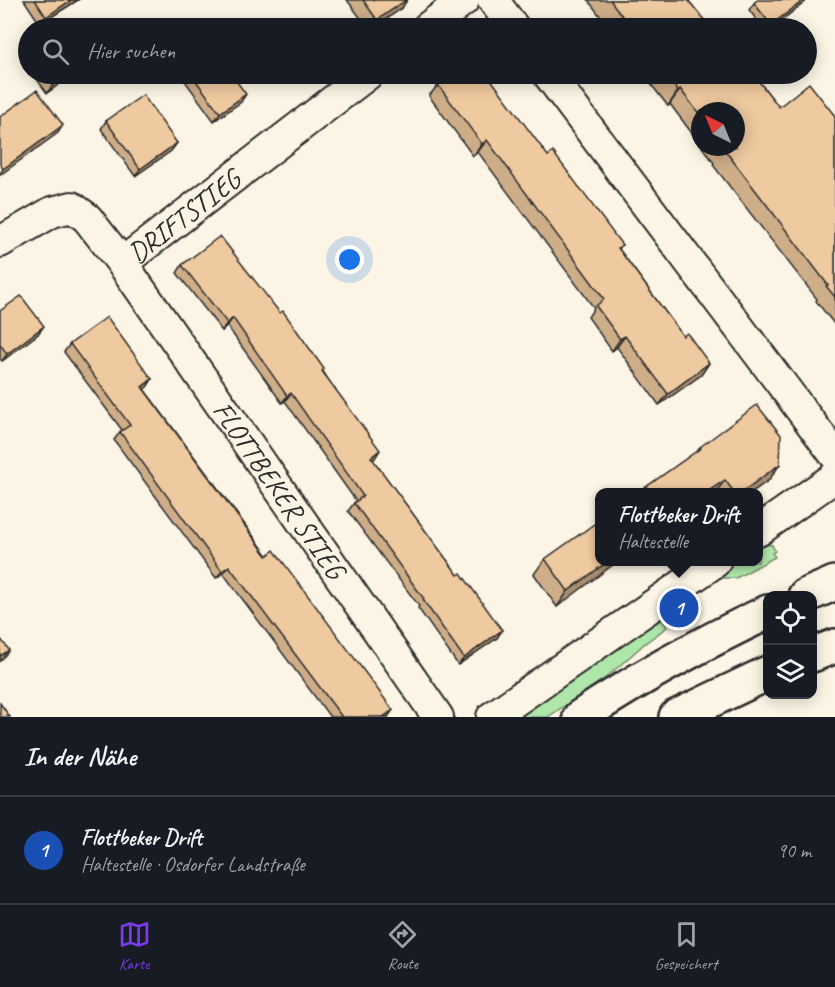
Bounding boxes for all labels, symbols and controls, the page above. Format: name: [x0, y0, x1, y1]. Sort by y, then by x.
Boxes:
search box: [18, 18, 817, 84]
icon: search: [39, 35, 72, 68]
text: Hier suchen: [87, 37, 175, 65]
north arrow: [691, 102, 745, 156]
street label: DRIFTSTIEG: [120, 159, 249, 270]
your location: [335, 245, 364, 274]
street label: FLOTTBEKER STIEG: [206, 394, 356, 588]
popup: [595, 488, 763, 566]
text: Flottbeker Drift: [618, 501, 740, 529]
text: Haltestelle: [618, 529, 688, 554]
pin: 1: [660, 586, 698, 630]
map controls: [763, 591, 817, 699]
button: locate: [763, 591, 817, 645]
button: layers: [763, 645, 817, 699]
text: In der Nähe: [24, 740, 136, 773]
text: Flottbeker Drift: [81, 824, 202, 852]
text: 1: [39, 838, 48, 863]
text: 90 m: [777, 838, 811, 863]
text: Haltestelle · Osdorfer Landstraße: [81, 852, 305, 877]
tab: Karte: [118, 918, 151, 974]
tab: Route: [386, 918, 419, 974]
tab: Gespeichert: [655, 918, 717, 974]

